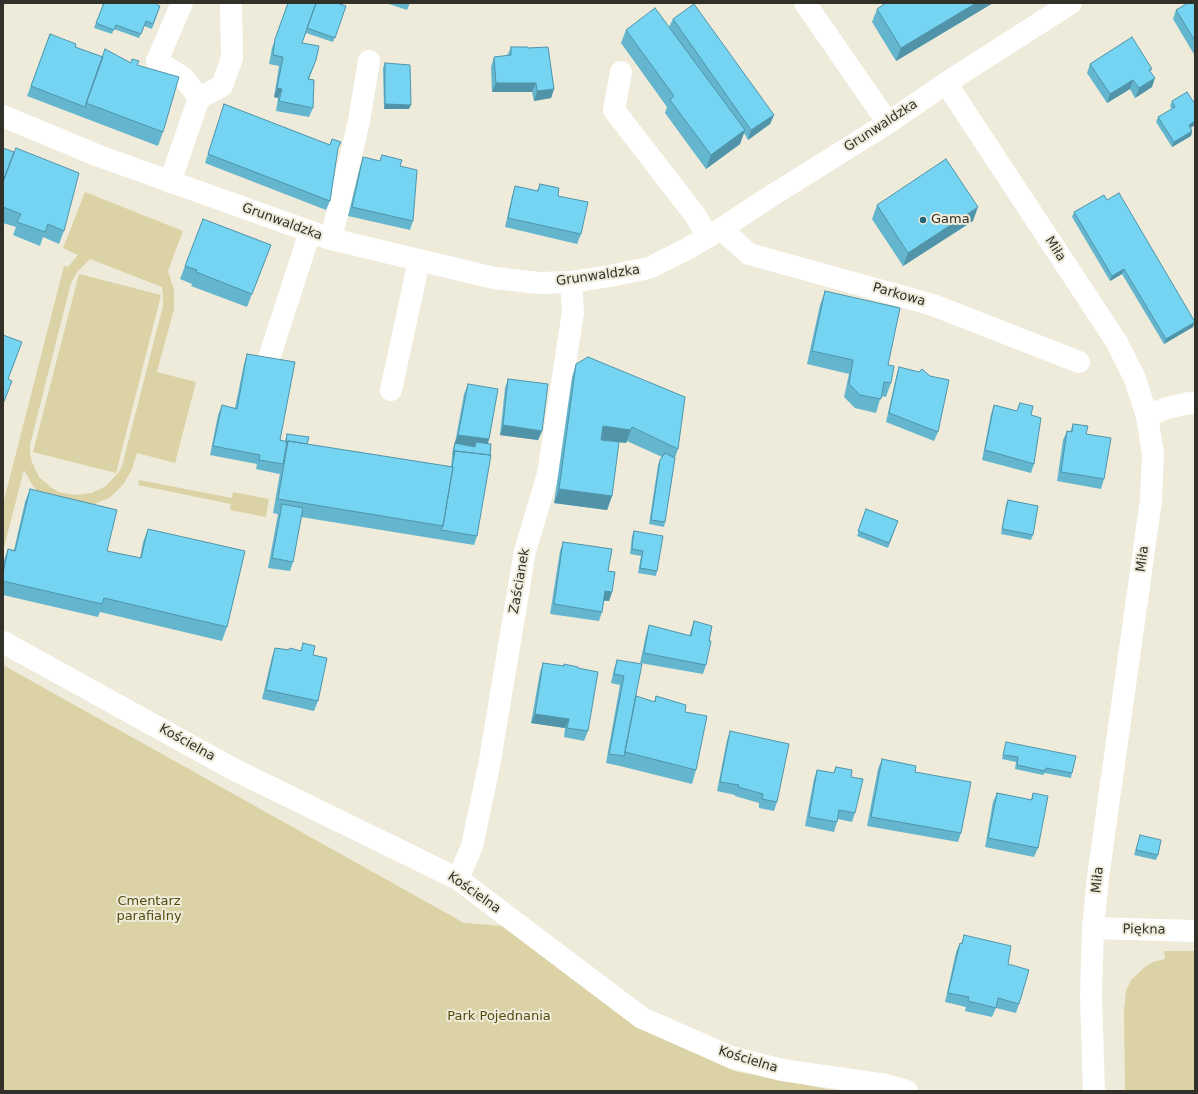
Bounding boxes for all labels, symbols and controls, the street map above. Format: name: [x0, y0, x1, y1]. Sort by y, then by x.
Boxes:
street label: Grunwaldzka: [841, 96, 921, 156]
street label: Grunwaldzka: [240, 200, 324, 244]
place label: Gama: [931, 212, 970, 228]
marker: Gama: [918, 215, 928, 225]
street label: Miła: [1041, 234, 1069, 264]
street label: Grunwaldzka: [555, 262, 641, 290]
street label: Parkowa: [871, 280, 927, 310]
street label: Miła: [1133, 545, 1153, 573]
street label: Zaścianek: [507, 547, 533, 615]
street label: Kościelna: [156, 721, 218, 765]
street label: Miła: [1089, 866, 1107, 894]
street label: Kościelna: [444, 869, 504, 917]
park label: Cmentarz parafialny: [116, 894, 182, 925]
street label: Piękna: [1122, 922, 1166, 938]
park label: Park Pojednania: [447, 1009, 551, 1025]
street label: Kościelna: [716, 1044, 780, 1076]

